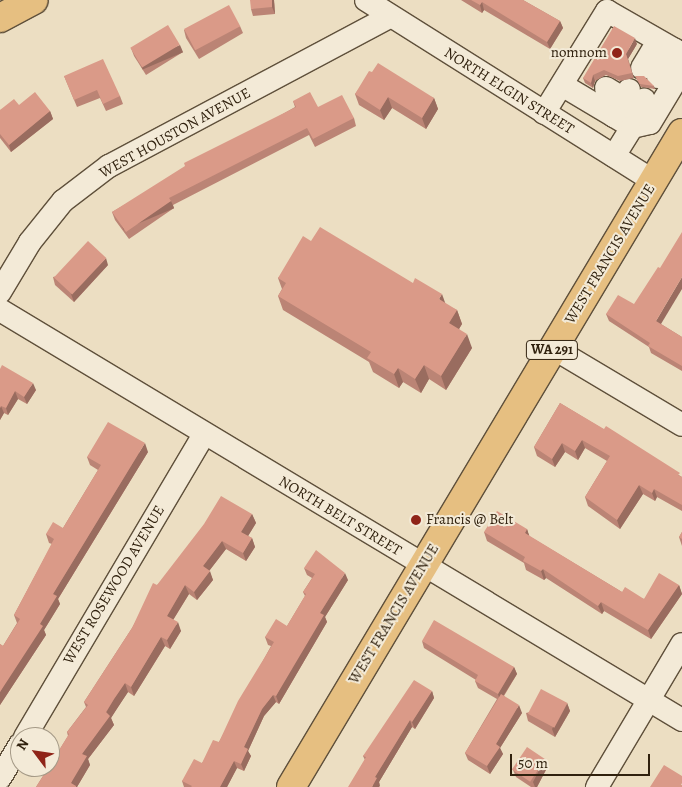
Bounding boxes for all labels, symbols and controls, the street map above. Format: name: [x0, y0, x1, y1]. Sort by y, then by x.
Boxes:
street label: NORTH ELGIN STREET: [441, 44, 577, 138]
place label: nomnom: [551, 44, 607, 62]
marker: nomnom: [611, 47, 623, 59]
street label: WEST HOUSTON AVENUE: [96, 84, 254, 182]
street label: WEST FRANCIS AVENUE: [561, 181, 659, 327]
road number: WA 291: [526, 338, 578, 362]
street label: NORTH BELT STREET: [275, 472, 405, 560]
street label: WEST ROSEWOOD AVENUE: [59, 502, 169, 668]
place label: Francis @ Belt: [426, 511, 513, 529]
marker: Francis @ Belt: [410, 514, 422, 526]
street label: WEST FRANCIS AVENUE: [345, 541, 443, 687]
north arrow: [10, 727, 60, 777]
text: N: [12, 735, 33, 754]
scale bar: [512, 744, 652, 776]
text: 50 m: [518, 753, 548, 773]

